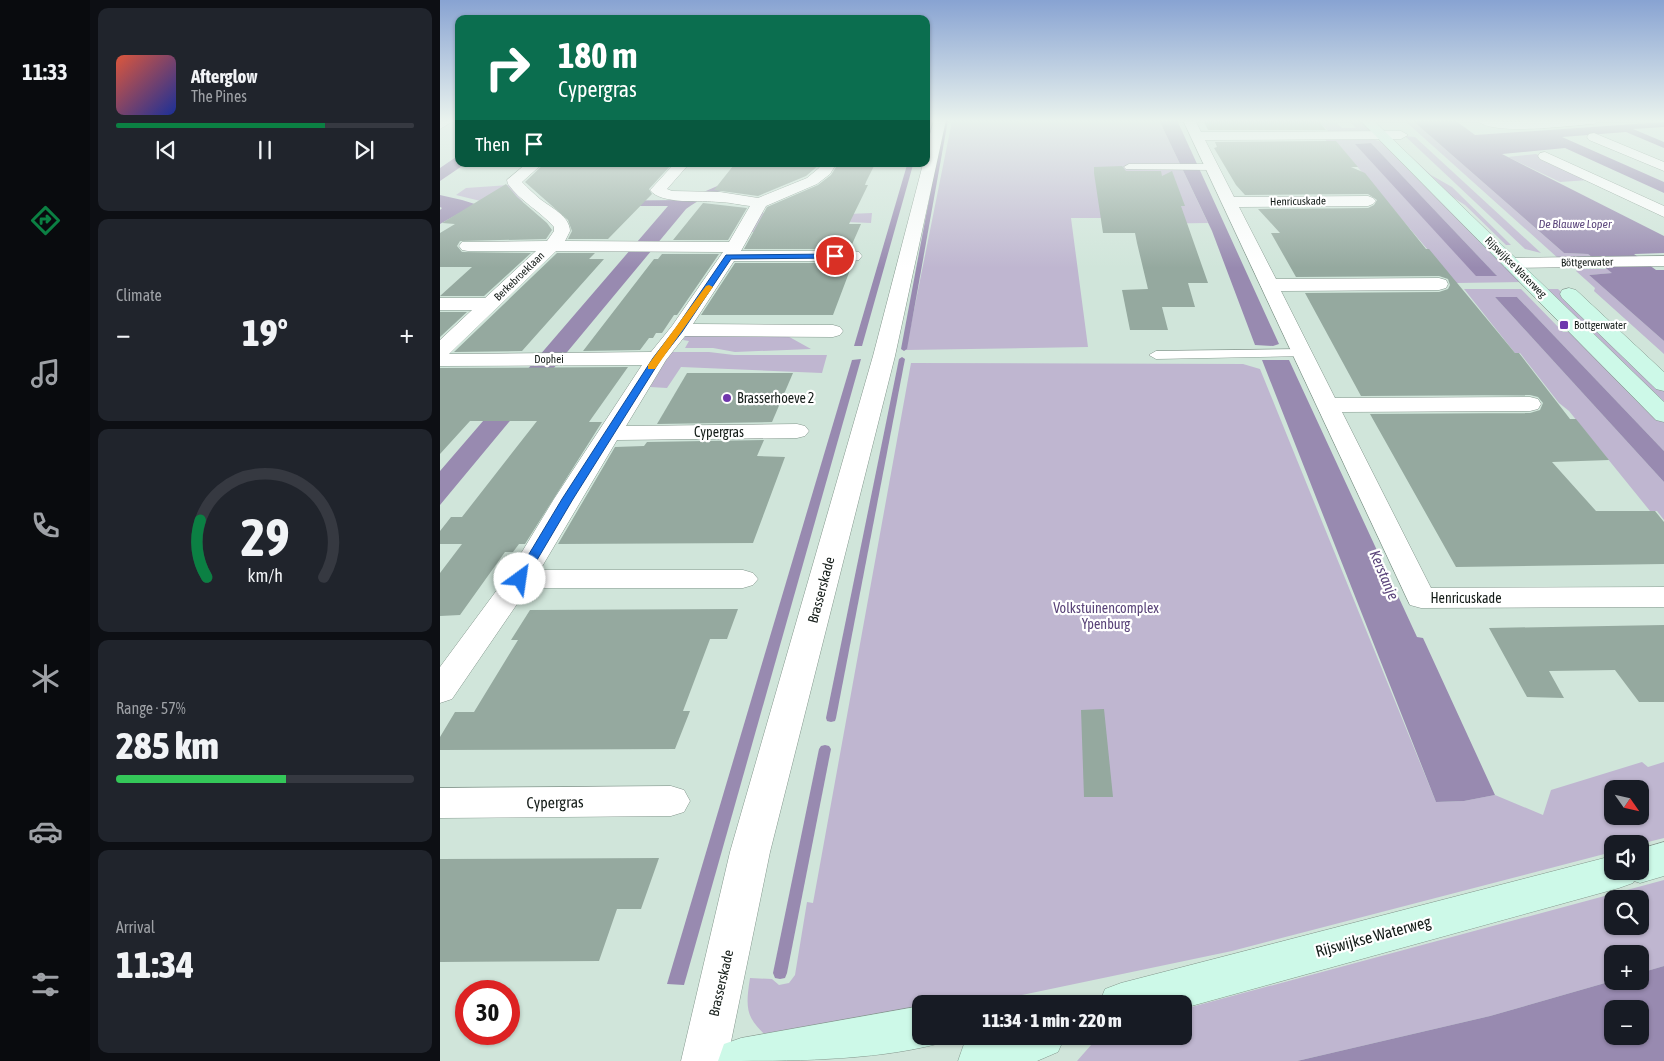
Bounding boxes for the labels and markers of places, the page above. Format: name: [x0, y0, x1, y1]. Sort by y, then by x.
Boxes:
pin: [814, 235, 856, 277]
marker: Bottgerwater: [1558, 319, 1570, 331]
place label: Bottgerwater: [1574, 319, 1627, 331]
place label: Brasserhoeve 2: [737, 390, 814, 406]
marker: Brasserhoeve 2: [721, 392, 733, 404]

